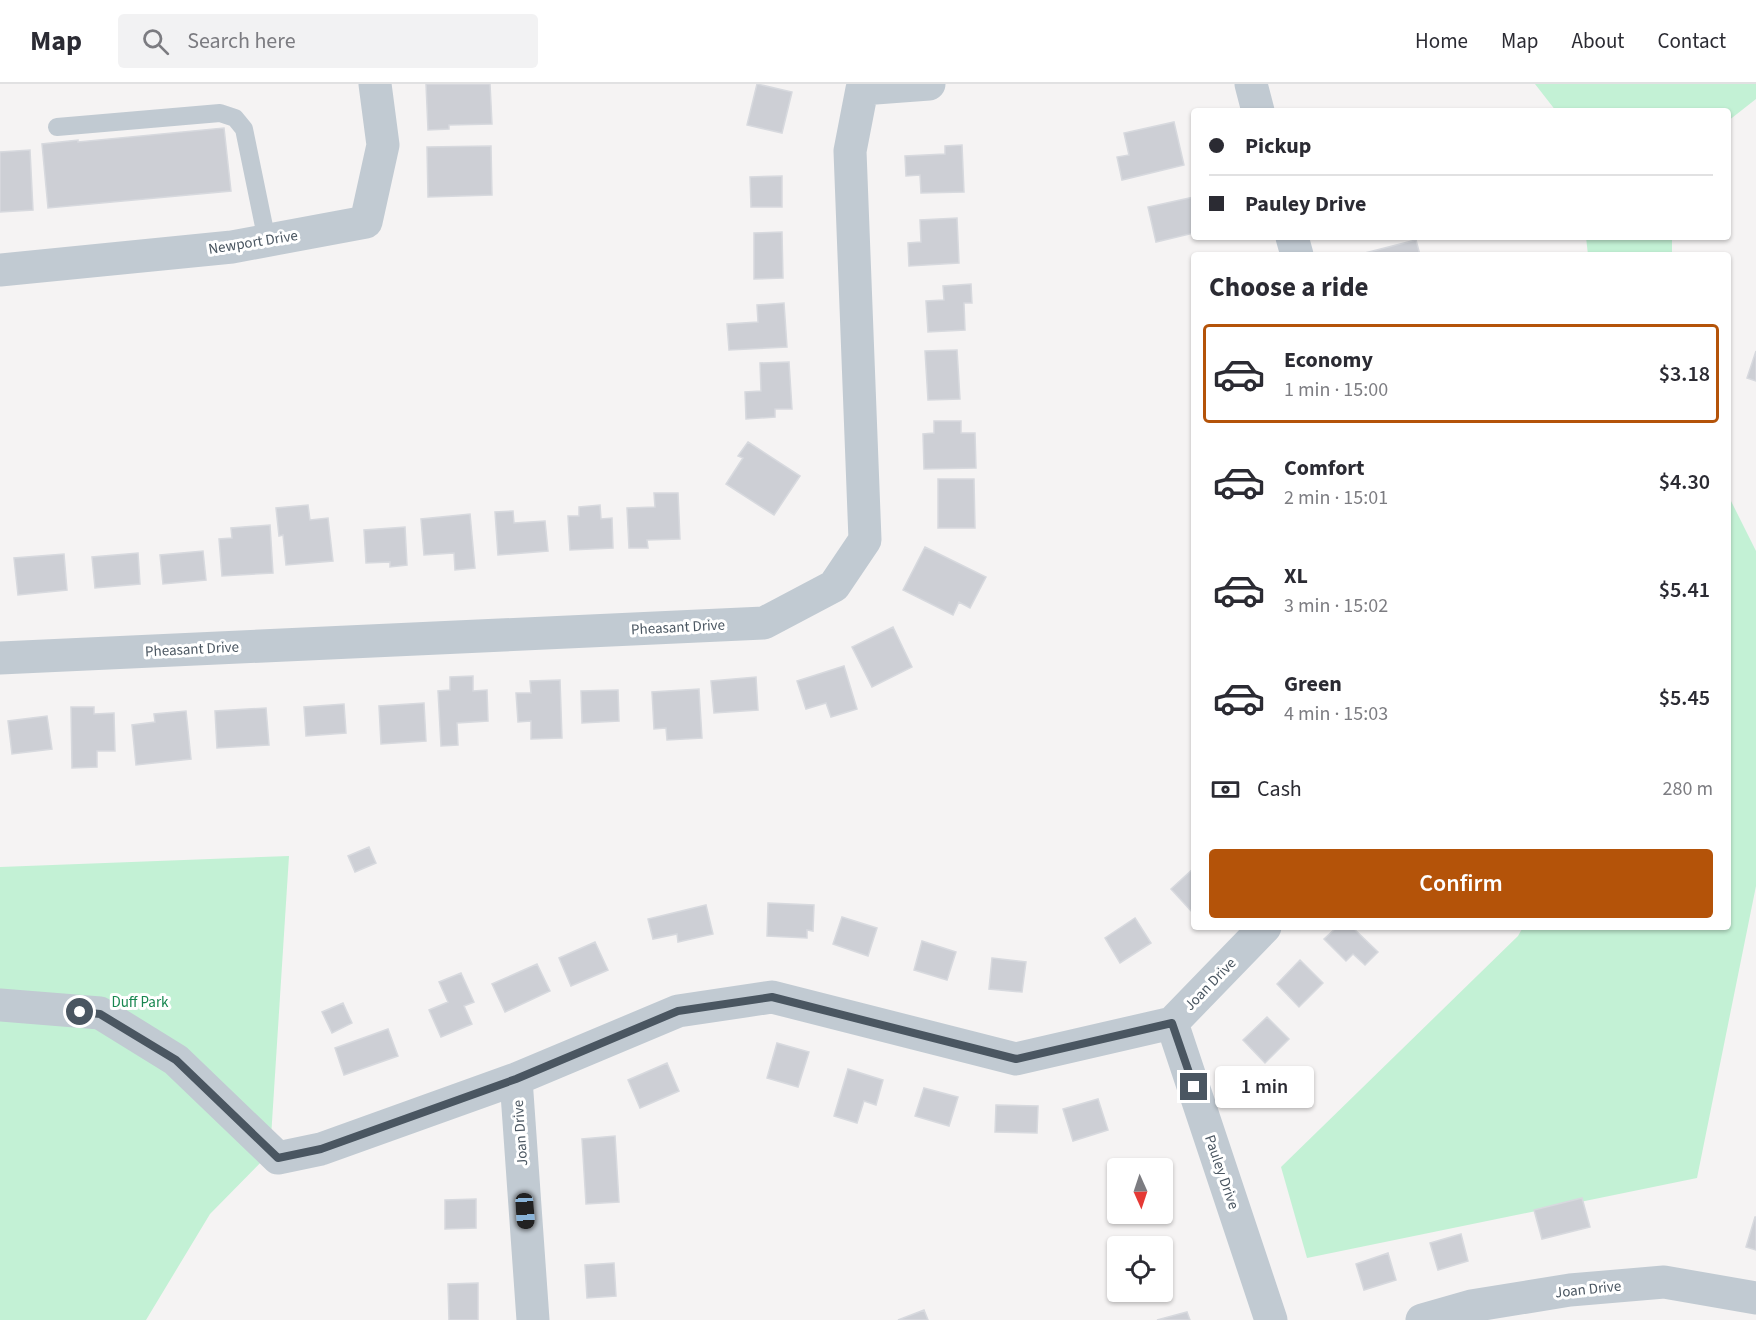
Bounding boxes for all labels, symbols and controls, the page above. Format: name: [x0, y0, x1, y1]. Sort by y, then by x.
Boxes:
search box: [118, 14, 538, 68]
text: Map: [30, 21, 82, 61]
icon: search: [139, 25, 172, 58]
text: Search here: [187, 25, 296, 57]
text: Home: [1415, 26, 1468, 56]
text: Map: [1501, 26, 1539, 56]
text: About: [1572, 26, 1624, 56]
text: Contact: [1657, 26, 1726, 56]
text: Pickup: [1245, 130, 1311, 162]
text: Pauley Drive: [1245, 188, 1366, 220]
street label: Newport Drive: [207, 225, 299, 260]
text: Choose a ride: [1209, 268, 1369, 307]
text: Economy: [1284, 344, 1373, 376]
icon: car: [1212, 347, 1266, 401]
text: $3.18: [1659, 358, 1710, 390]
text: 1 min · 15:00: [1284, 376, 1388, 404]
text: Comfort: [1284, 452, 1365, 484]
icon: car: [1212, 455, 1266, 509]
text: $4.30: [1659, 466, 1710, 498]
text: 2 min · 15:01: [1284, 484, 1388, 512]
text: XL: [1284, 560, 1308, 592]
icon: car: [1212, 563, 1266, 617]
text: $5.41: [1659, 574, 1710, 606]
text: 3 min · 15:02: [1284, 592, 1388, 620]
street label: Pheasant Drive: [631, 615, 726, 640]
street label: Pheasant Drive: [145, 637, 240, 662]
text: Green: [1284, 668, 1342, 700]
icon: car: [1212, 671, 1266, 725]
text: $5.45: [1659, 682, 1710, 714]
text: 4 min · 15:03: [1284, 700, 1388, 728]
icon: cash: [1209, 773, 1242, 806]
text: Cash: [1257, 773, 1302, 805]
text: 280 m: [1663, 775, 1713, 803]
button: Confirm: [1209, 849, 1713, 918]
street label: Joan Drive: [1180, 953, 1241, 1016]
park label: Duff Park: [111, 992, 169, 1013]
route start: [66, 998, 93, 1025]
callout: 1 min: [1215, 1066, 1314, 1108]
route end: [1180, 1073, 1207, 1100]
text: 1 min: [1241, 1073, 1288, 1101]
street label: Joan Drive: [508, 1099, 533, 1167]
street label: Pauley Drive: [1199, 1132, 1244, 1212]
north arrow: [1107, 1158, 1173, 1224]
map controls: [1107, 1158, 1173, 1302]
car: [515, 1192, 535, 1230]
button: locate: [1107, 1236, 1173, 1302]
street label: Joan Drive: [1554, 1276, 1622, 1303]

